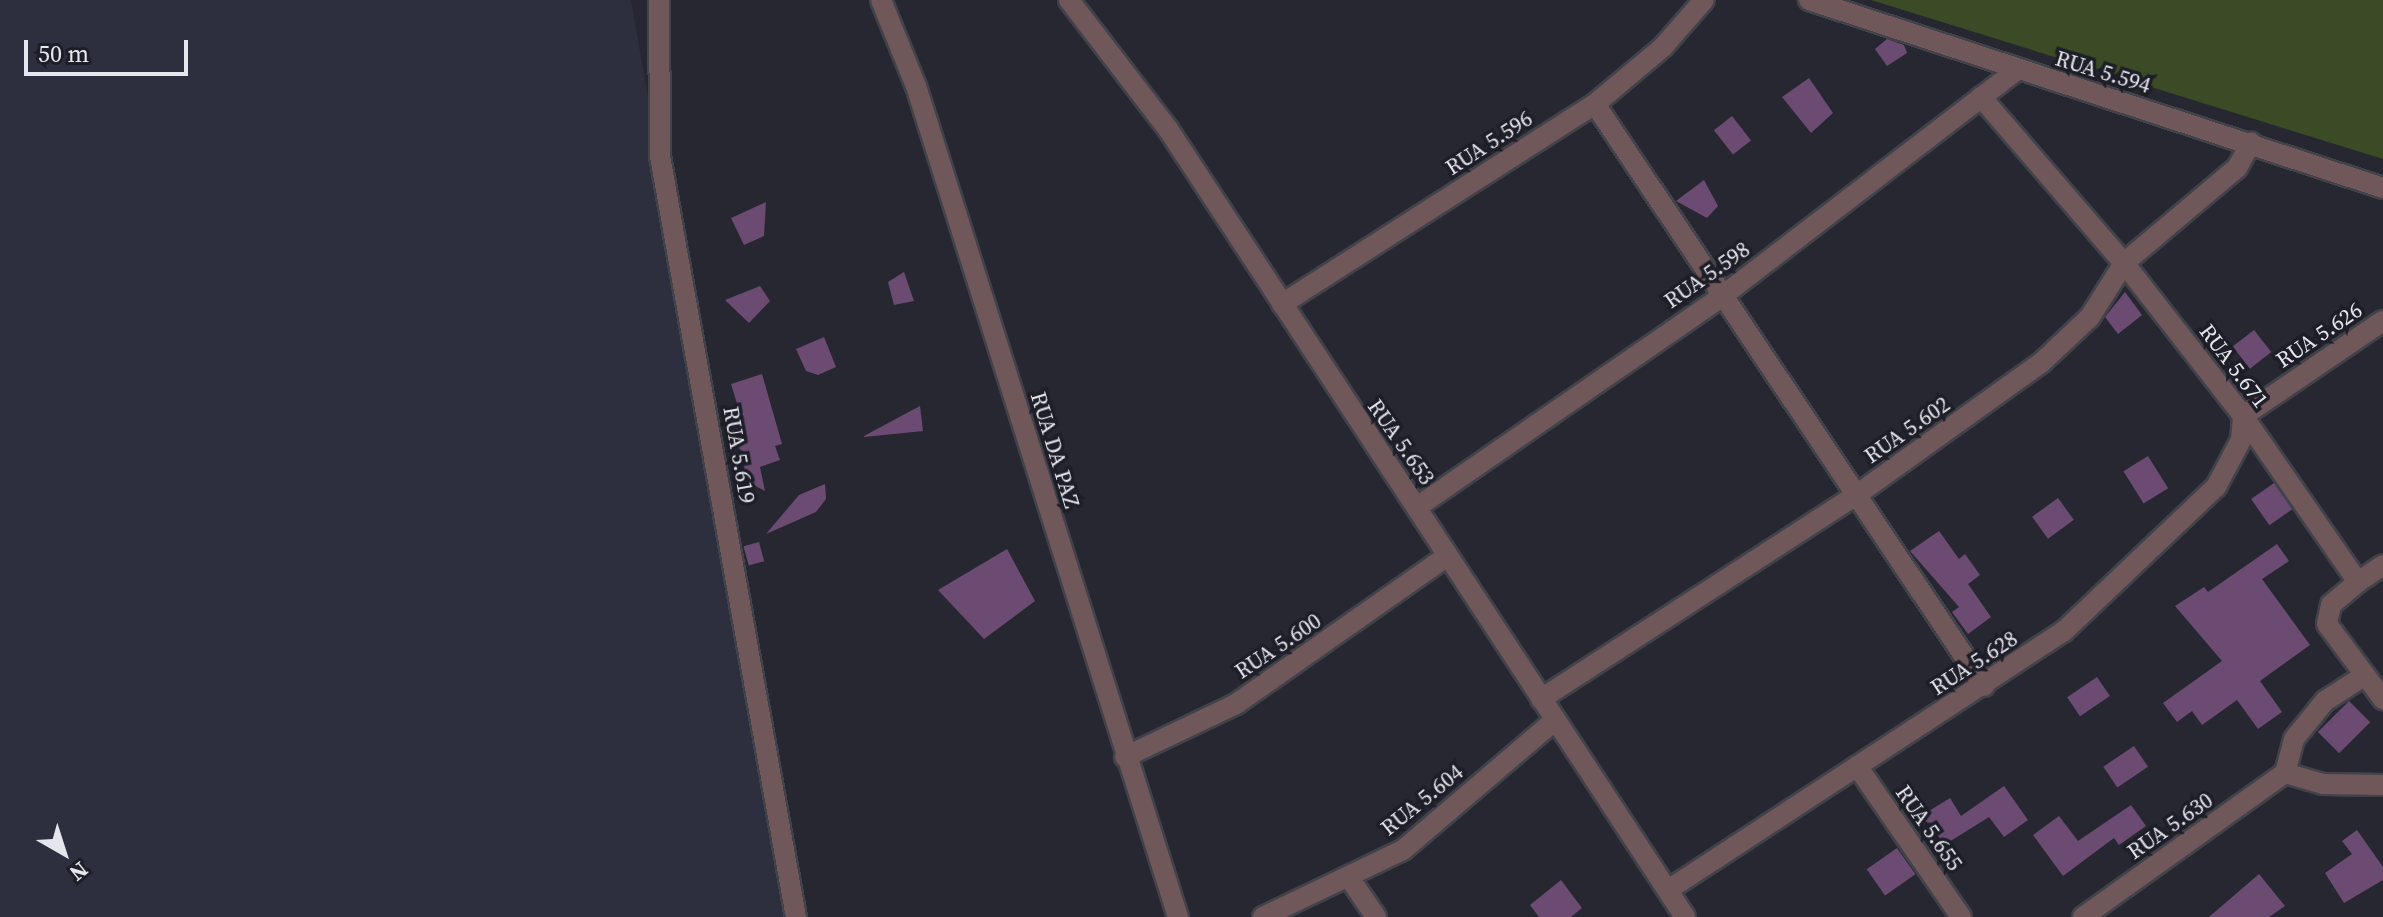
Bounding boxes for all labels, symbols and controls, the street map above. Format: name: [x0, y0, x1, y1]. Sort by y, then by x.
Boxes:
scale bar: [28, 24, 192, 74]
text: 50 m: [38, 37, 89, 70]
street label: RUA 5.594: [2052, 45, 2154, 99]
street label: RUA 5.596: [1441, 105, 1537, 181]
street label: RUA 5.598: [1659, 236, 1755, 314]
street label: RUA 5.626: [2271, 297, 2367, 373]
street label: RUA 5.671: [2194, 319, 2274, 413]
street label: RUA DA PAZ: [1025, 389, 1085, 511]
street label: RUA 5.602: [1859, 391, 1955, 469]
street label: RUA 5.653: [1362, 394, 1440, 490]
street label: RUA 5.619: [717, 404, 761, 506]
street label: RUA 5.600: [1230, 608, 1326, 684]
street label: RUA 5.628: [1926, 625, 2022, 701]
street label: RUA 5.604: [1376, 759, 1468, 841]
street label: RUA 5.655: [1890, 780, 1968, 876]
street label: RUA 5.630: [2122, 787, 2218, 865]
north arrow: [24, 813, 104, 893]
text: N: [63, 855, 95, 888]

